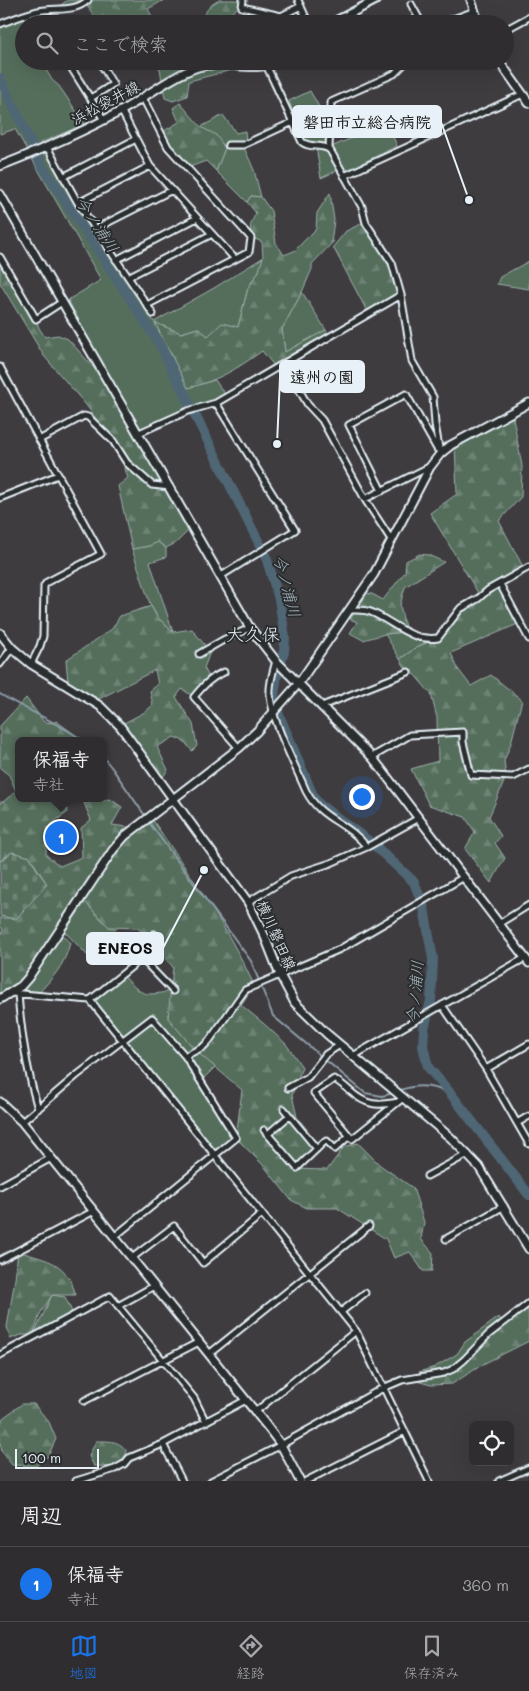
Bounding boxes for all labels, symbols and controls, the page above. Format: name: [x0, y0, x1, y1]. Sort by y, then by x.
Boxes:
search box: [15, 15, 514, 70]
icon: search: [33, 29, 61, 57]
text: ここで検索: [73, 31, 168, 56]
street label: 浜松袋井線: [67, 76, 143, 128]
callout: 磐田市立総合病院: [293, 106, 441, 137]
text: 磐田市立総合病院: [303, 111, 431, 132]
water label: 今ノ浦川: [72, 191, 124, 257]
callout: 遠州の園: [280, 361, 364, 392]
text: 遠州の園: [290, 366, 354, 387]
water label: 今ノ浦川: [270, 552, 306, 620]
district label: 大久保: [226, 622, 280, 646]
popup: [15, 737, 107, 802]
text: 保福寺: [32, 746, 90, 771]
text: 寺社: [32, 773, 65, 794]
your location: [349, 784, 375, 810]
pin: 1: [45, 818, 77, 856]
street label: 横川磐田線: [253, 897, 301, 973]
callout: ENEOS: [87, 933, 163, 964]
text: ENEOS: [97, 937, 153, 958]
water label: 今ノ浦川: [401, 959, 427, 1025]
map controls: [469, 1421, 514, 1466]
button: locate: [469, 1421, 514, 1466]
scale bar: [15, 1446, 99, 1469]
text: 100 m: [22, 1448, 61, 1467]
text: 周辺: [20, 1501, 62, 1528]
text: 保福寺: [67, 1561, 124, 1586]
text: 1: [32, 1574, 40, 1595]
text: 360 m: [462, 1574, 509, 1595]
text: 寺社: [67, 1588, 99, 1609]
tab: 地図: [70, 1632, 98, 1682]
tab: 経路: [237, 1632, 265, 1682]
tab: 保存済み: [404, 1632, 460, 1682]

